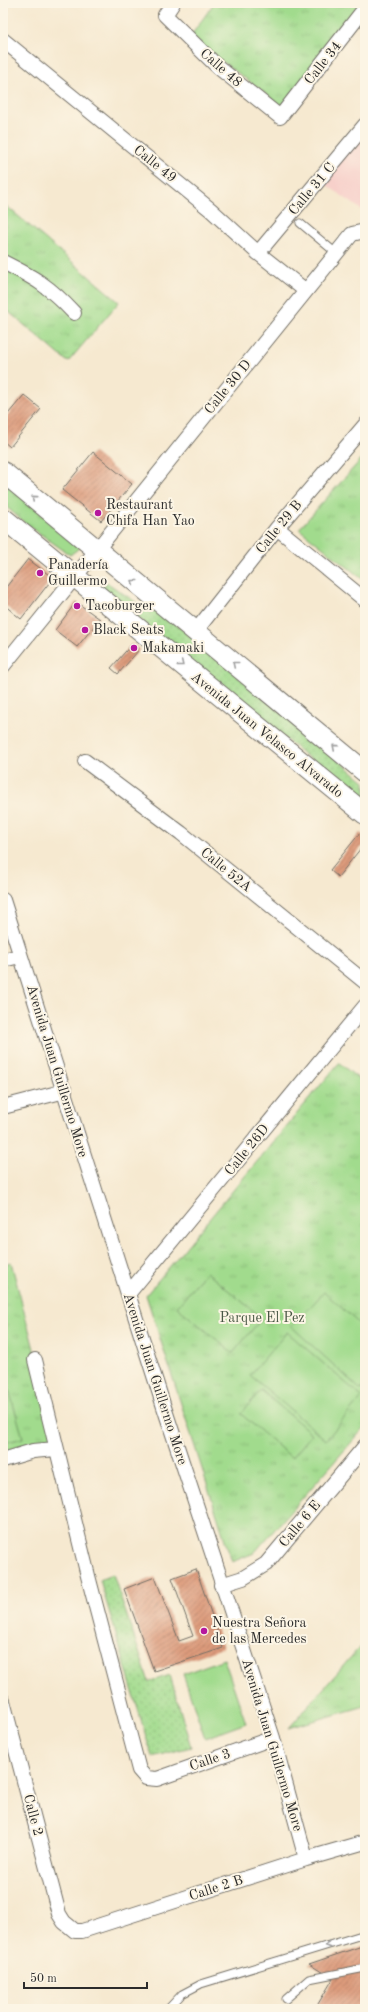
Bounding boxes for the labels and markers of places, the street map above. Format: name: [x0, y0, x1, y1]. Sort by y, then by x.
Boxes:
place label: Restaurant Chifa Han Yao: [106, 498, 195, 528]
marker: Restaurant Chifa Han Yao: [93, 508, 103, 518]
place label: Panadería Guillermo: [48, 558, 109, 588]
marker: Panadería Guillermo: [35, 568, 45, 578]
place label: Tacoburger: [85, 599, 155, 613]
marker: Tacoburger: [72, 601, 82, 611]
place label: Black Seats: [93, 623, 164, 637]
marker: Black Seats: [80, 625, 90, 635]
place label: Makamaki: [142, 641, 204, 655]
marker: Makamaki: [129, 643, 139, 653]
place label: Nuestra Señora de las Mercedes: [212, 1616, 307, 1646]
marker: Nuestra Señora de las Mercedes: [199, 1626, 209, 1636]

